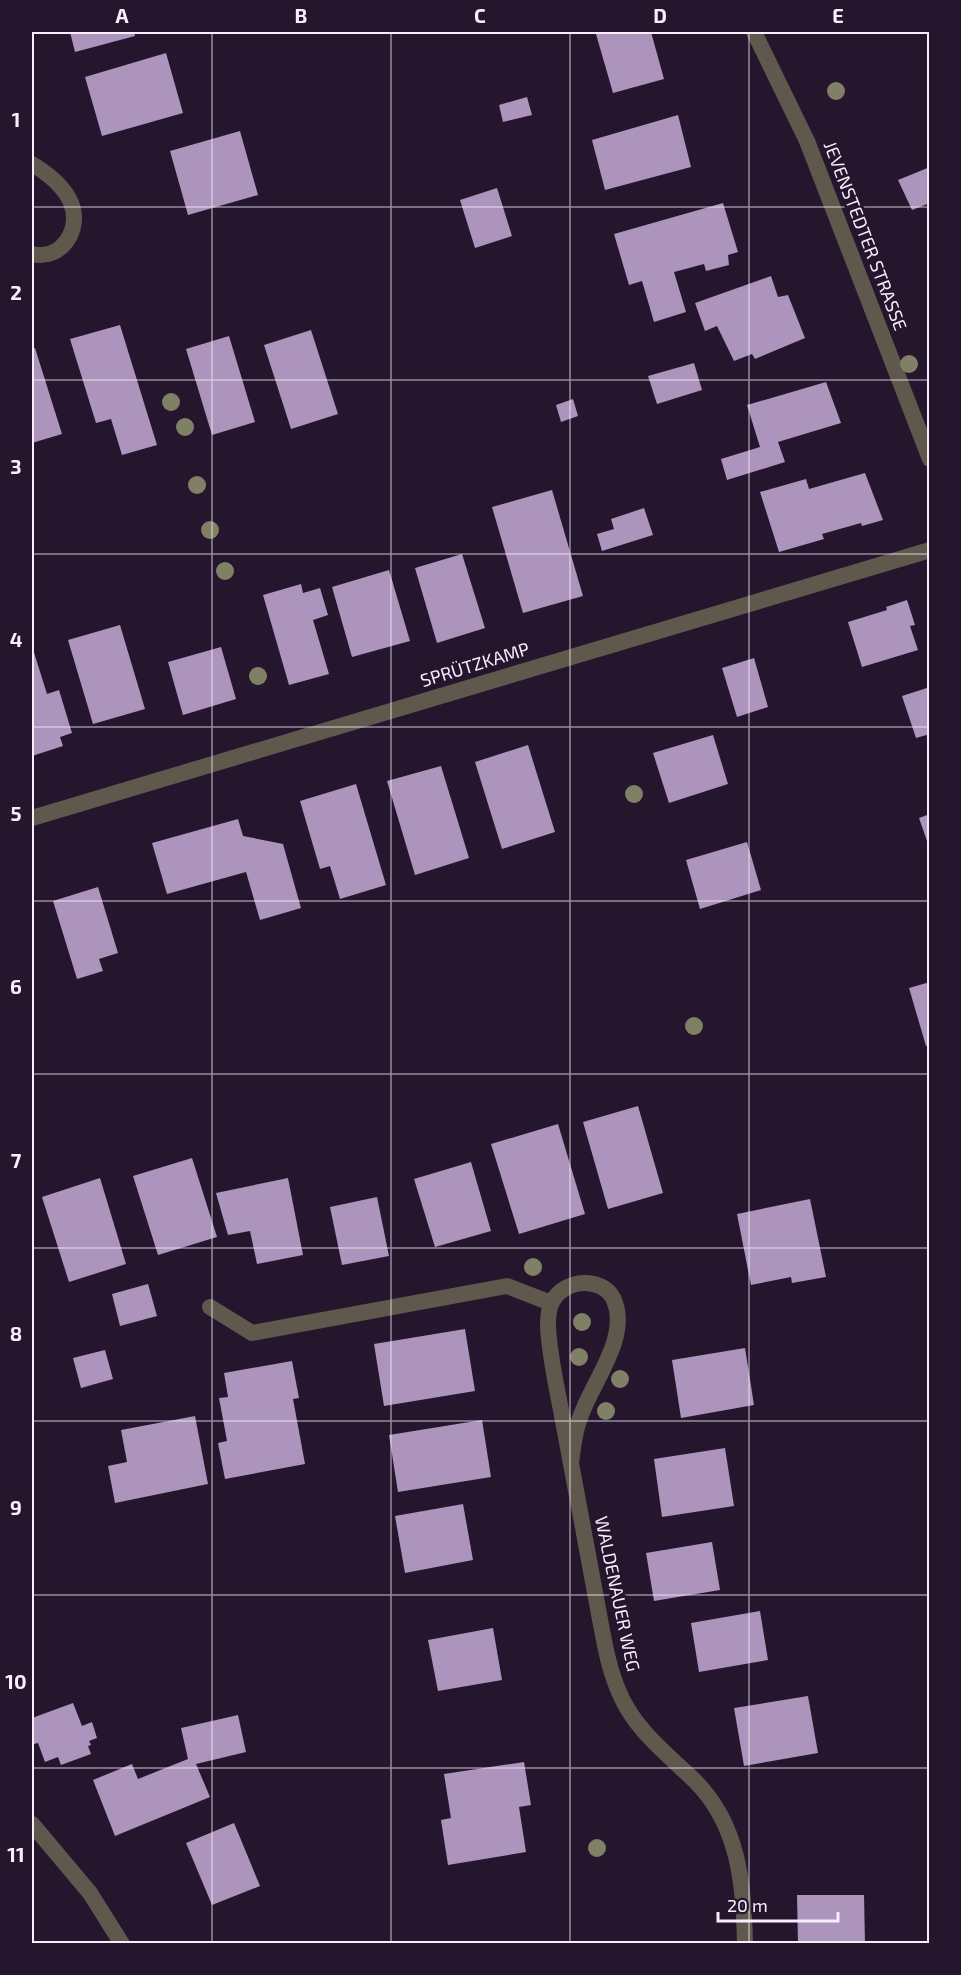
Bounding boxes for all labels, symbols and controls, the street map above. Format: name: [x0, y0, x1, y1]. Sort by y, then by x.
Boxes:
text: A: [115, 3, 129, 27]
text: B: [295, 3, 307, 27]
text: C: [474, 3, 486, 27]
text: D: [653, 3, 667, 27]
text: E: [832, 3, 844, 27]
text: 1: [12, 107, 20, 131]
street label: JEVENSTEDTER STRASSE: [820, 138, 912, 333]
text: 2: [10, 280, 22, 304]
text: 3: [10, 454, 22, 478]
text: 4: [10, 627, 23, 651]
street label: SPRÜTZKAMP: [418, 637, 532, 691]
text: 5: [10, 801, 22, 825]
text: 6: [10, 974, 22, 998]
text: 7: [11, 1148, 22, 1172]
text: 8: [10, 1321, 22, 1345]
text: 9: [10, 1495, 22, 1519]
street label: WALDENAUER WEG: [591, 1514, 645, 1673]
text: 10: [5, 1669, 27, 1693]
text: 11: [7, 1842, 25, 1866]
scale bar: [718, 1885, 838, 1923]
text: 20 m: [727, 1894, 768, 1916]

